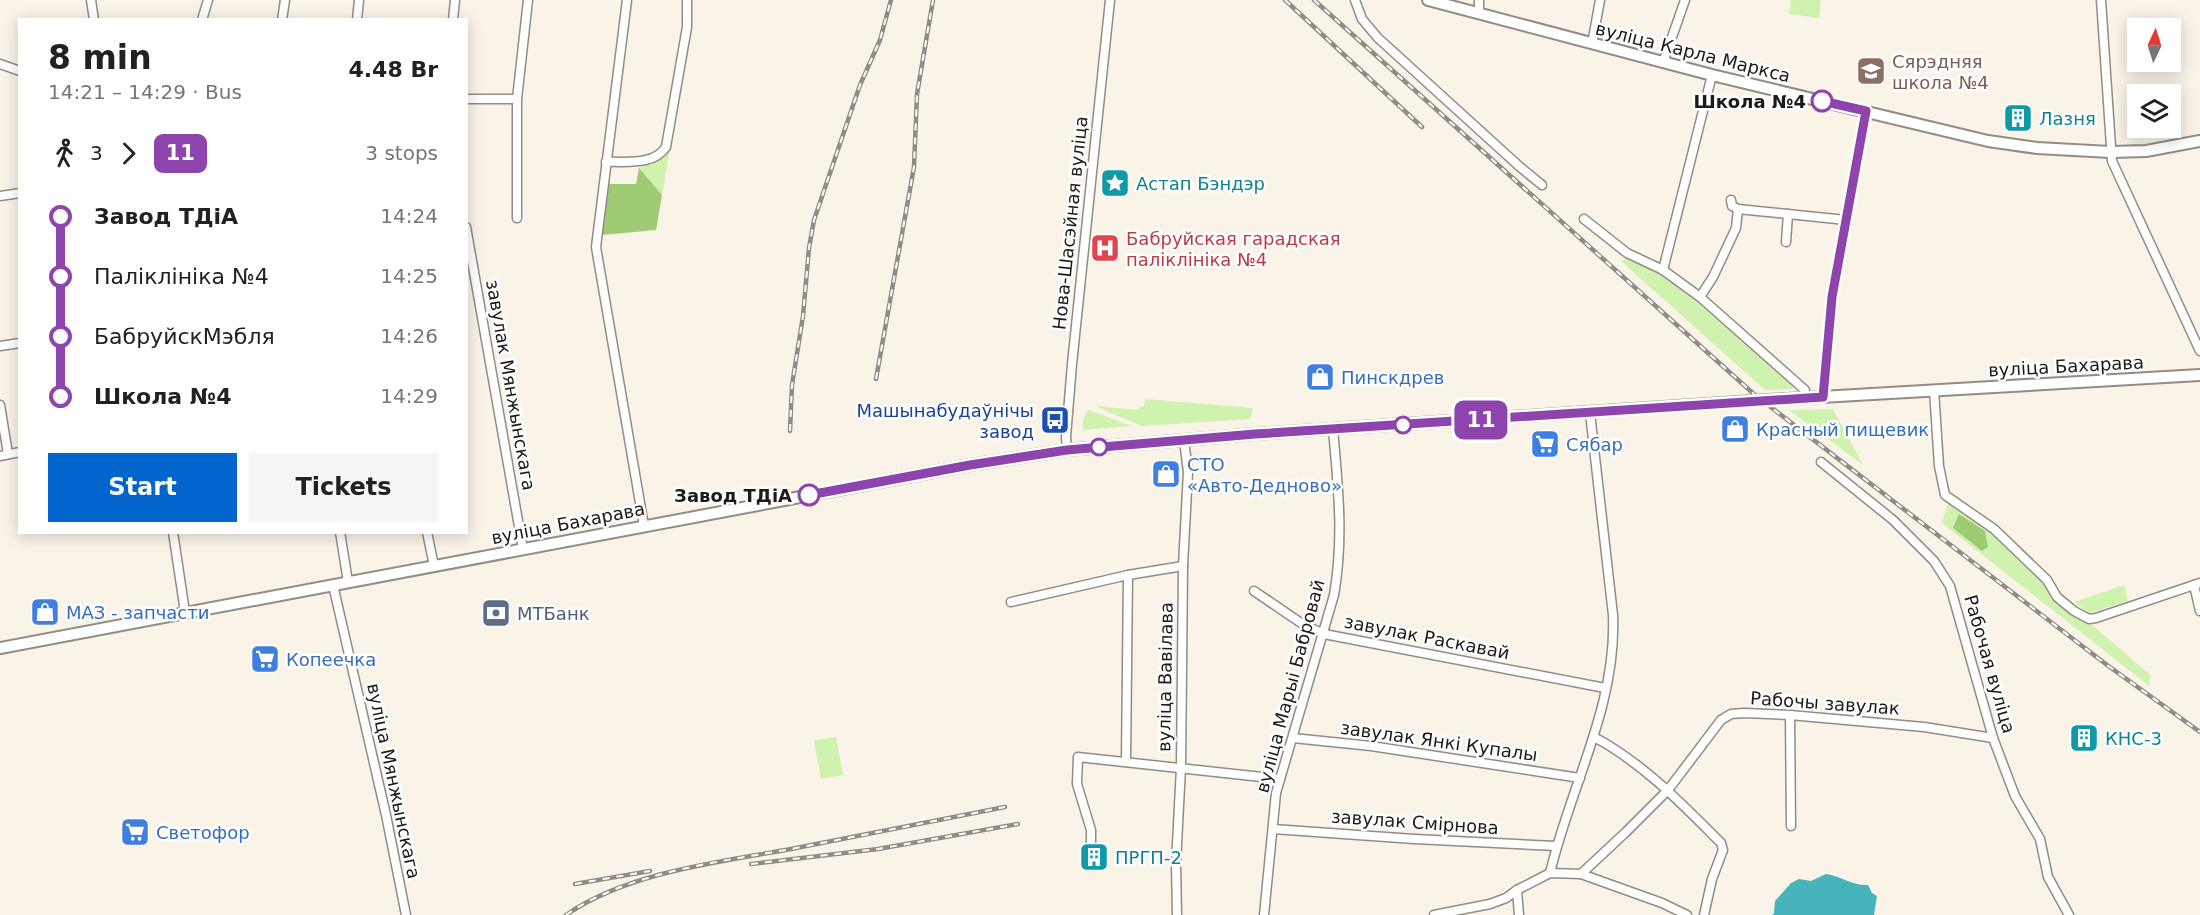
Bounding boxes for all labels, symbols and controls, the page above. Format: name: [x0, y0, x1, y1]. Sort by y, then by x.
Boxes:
street label: вуліца Карла Маркса: [1593, 18, 1793, 86]
north arrow: [2127, 18, 2181, 72]
map controls: [2127, 18, 2181, 138]
text: 8 min: [48, 38, 152, 77]
place label: Сярэдняя школа №4: [1892, 51, 1989, 93]
school or university icon: Сярэдняя школа №4: [1855, 55, 1887, 87]
text: 4.48 Br: [348, 57, 438, 82]
text: 14:21 – 14:29 · Bus: [48, 80, 242, 104]
button: layers: [2127, 84, 2181, 138]
marker: Школа №4: [1811, 90, 1833, 112]
place label: Школа №4: [1693, 91, 1806, 112]
building icon: Лазня: [2002, 102, 2034, 134]
place label: Лазня: [2039, 108, 2096, 129]
street label: Нова-Шасэйная вуліца: [1048, 115, 1092, 331]
icon: walk: [48, 137, 81, 170]
icon: forward: [112, 137, 145, 170]
text: 3: [90, 141, 103, 165]
text: 11: [166, 141, 195, 165]
text: 3 stops: [365, 141, 438, 165]
place icon: Астап Бэндэр: [1099, 167, 1131, 199]
place label: Астап Бэндэр: [1136, 173, 1265, 194]
text: Завод ТДіА: [94, 204, 238, 229]
text: 14:24: [380, 204, 438, 228]
place label: Бабруйская гарадская паліклініка №4: [1126, 228, 1341, 270]
hospital icon: Бабруйская гарадская паліклініка №4: [1089, 232, 1121, 264]
text: Паліклініка №4: [94, 264, 269, 289]
text: 14:25: [380, 264, 438, 288]
street label: завулак Мянжынскага: [482, 278, 540, 492]
text: БабруйскМэбля: [94, 324, 275, 349]
text: 14:26: [380, 324, 438, 348]
street label: вуліца Бахарава: [1988, 351, 2144, 381]
shop icon: Пинскдрев: [1304, 361, 1336, 393]
place label: Пинскдрев: [1341, 367, 1444, 388]
text: Школа №4: [94, 384, 232, 409]
text: 14:29: [380, 384, 438, 408]
place label: Машынабудаўнічы завод: [856, 400, 1034, 442]
line badge: 11: [1454, 400, 1508, 440]
bus stop icon: Машынабудаўнічы завод: [1039, 404, 1071, 436]
text: 11: [1466, 408, 1496, 432]
shop icon: Красный пищевик: [1719, 413, 1751, 445]
unlabelled marker: [1394, 416, 1412, 434]
place label: Красный пищевик: [1756, 419, 1929, 440]
supermarket icon: Сябар: [1529, 428, 1561, 460]
place label: Сябар: [1566, 434, 1623, 455]
unlabelled marker: [1090, 438, 1108, 456]
button: Start: [48, 453, 237, 522]
button: Tickets: [249, 453, 438, 522]
place label: СТО «Авто-Дедново»: [1187, 454, 1342, 496]
shop icon: СТО «Авто-Дедново»: [1150, 458, 1182, 490]
marker: Завод ТДіА: [798, 484, 820, 506]
place label: Завод ТДіА: [674, 485, 792, 506]
street label: вуліца Бахарава: [489, 498, 647, 548]
street label: вуліца Марыі Бабровай: [1251, 577, 1329, 795]
street label: Рабочая вуліца: [1960, 592, 2020, 736]
shop icon: МАЗ - запчасти: [29, 596, 61, 628]
bank icon: МТБанк: [480, 597, 512, 629]
place label: МАЗ - запчасти: [66, 602, 209, 623]
street label: вуліца Вавілава: [1153, 602, 1177, 752]
place label: МТБанк: [517, 603, 590, 624]
street label: завулак Раскавай: [1343, 611, 1511, 663]
supermarket icon: Копеечка: [249, 643, 281, 675]
place label: Копеечка: [286, 649, 376, 670]
street label: вуліца Мянжынскага: [363, 681, 425, 881]
street label: Рабочы завулак: [1750, 687, 1901, 719]
street label: завулак Янкі Купалы: [1339, 717, 1539, 765]
building icon: КНС-3: [2068, 722, 2100, 754]
place label: КНС-3: [2105, 728, 2162, 749]
street label: завулак Смірнова: [1330, 806, 1500, 838]
supermarket icon: Светофор: [119, 816, 151, 848]
place label: Светофор: [156, 822, 250, 843]
building icon: ПРГП-2: [1078, 841, 1110, 873]
place label: ПРГП-2: [1115, 847, 1182, 868]

